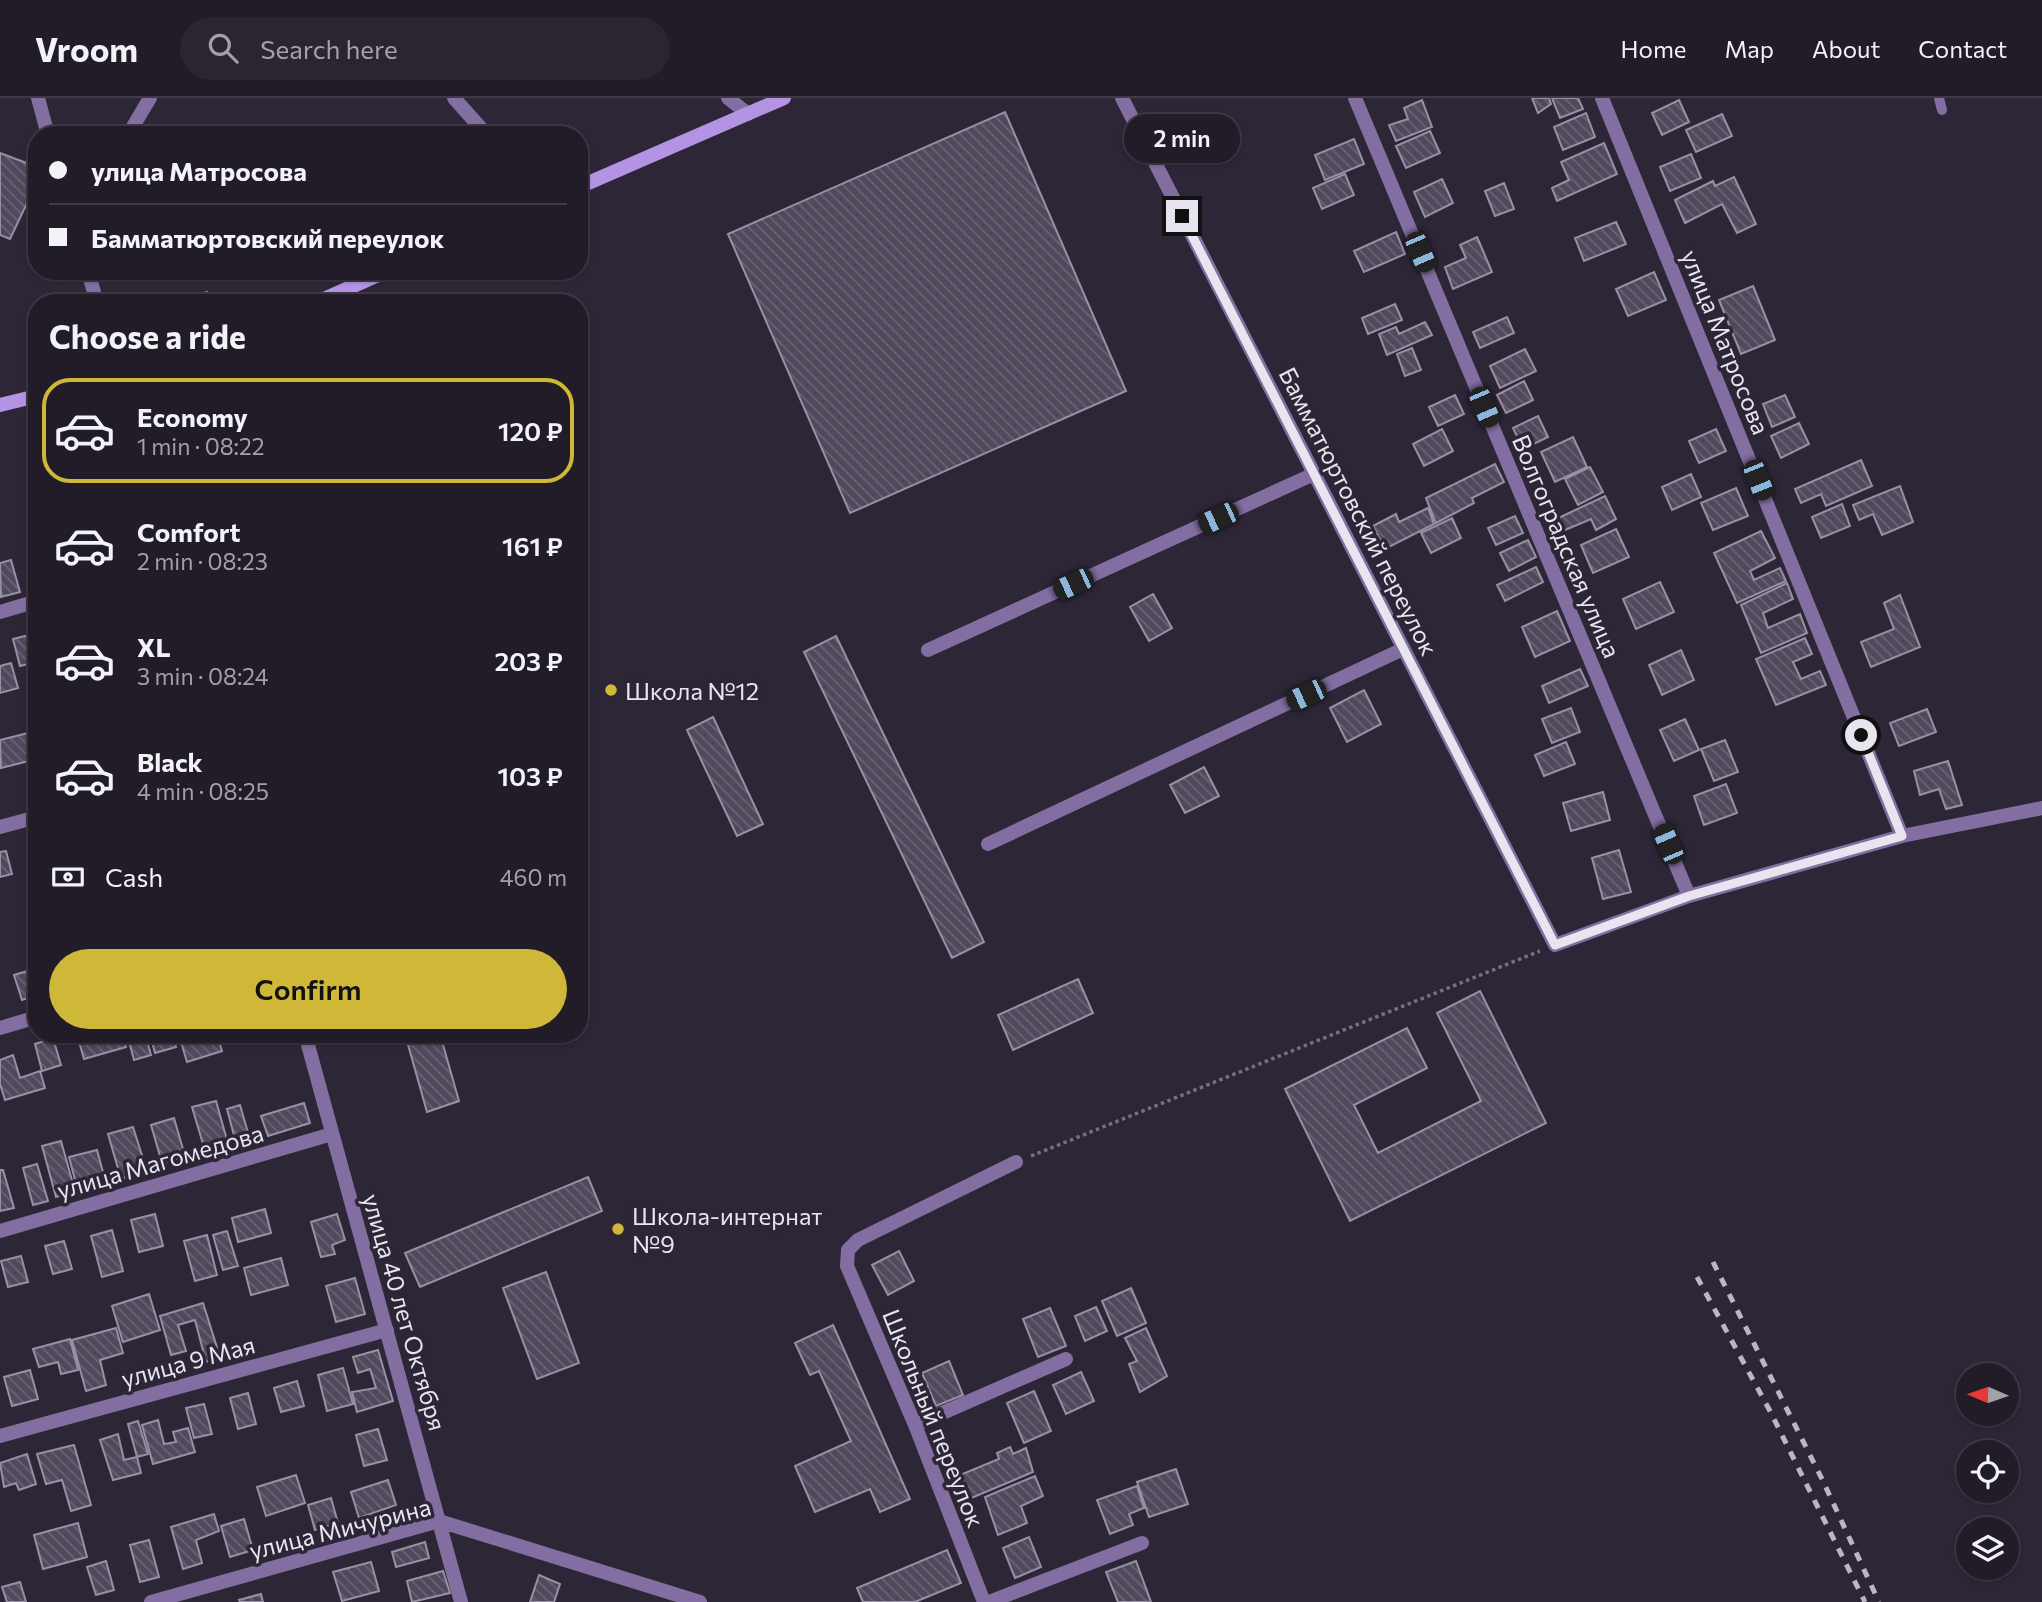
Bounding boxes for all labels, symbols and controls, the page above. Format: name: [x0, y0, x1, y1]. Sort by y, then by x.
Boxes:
search box: [180, 17, 670, 80]
text: Vroom: [35, 28, 138, 69]
icon: search: [204, 29, 242, 67]
text: Search here: [260, 33, 398, 64]
text: Home: [1621, 34, 1687, 63]
text: Map: [1725, 34, 1774, 63]
text: About: [1812, 34, 1880, 63]
text: Contact: [1918, 34, 2007, 63]
callout: 2 min: [1124, 115, 1240, 164]
text: 2 min: [1154, 124, 1210, 152]
text: улица Матросова: [91, 155, 307, 186]
route end: [1166, 200, 1198, 232]
text: Бамматюртовский переулок: [91, 222, 444, 253]
car: [1403, 229, 1438, 275]
street label: улица Матросова: [1676, 245, 1776, 439]
text: Choose a ride: [49, 316, 246, 356]
street label: Бамматюртовский переулок: [1274, 362, 1444, 660]
car: [1467, 384, 1502, 430]
icon: car: [53, 399, 116, 462]
text: Economy: [137, 401, 248, 432]
text: 120 ₽: [498, 415, 563, 446]
street label: Волгоградская улица: [1507, 430, 1627, 662]
text: 1 min · 08:22: [137, 432, 265, 460]
car: [1741, 457, 1776, 503]
car: [1195, 500, 1242, 536]
icon: car: [53, 514, 116, 577]
text: Comfort: [137, 516, 240, 547]
text: 161 ₽: [502, 530, 563, 561]
text: 2 min · 08:23: [137, 547, 268, 575]
car: [1050, 566, 1097, 602]
icon: car: [53, 629, 116, 692]
text: XL: [137, 631, 171, 662]
text: 203 ₽: [495, 645, 563, 676]
text: 3 min · 08:24: [137, 662, 268, 690]
place label: Школа №12: [625, 676, 759, 705]
car: [1283, 677, 1330, 713]
marker: Школа №12: [603, 682, 619, 698]
route start: [1845, 719, 1877, 751]
icon: car: [53, 744, 116, 807]
text: Black: [137, 746, 203, 777]
text: 103 ₽: [498, 760, 563, 791]
text: 4 min · 08:25: [137, 777, 269, 805]
car: [1651, 821, 1686, 867]
icon: cash: [49, 858, 87, 896]
text: Cash: [105, 861, 163, 892]
text: 460 m: [500, 863, 567, 891]
button: Confirm: [49, 949, 567, 1029]
street label: улица Магомедова: [53, 1118, 267, 1204]
street label: улица 40 лет Октября: [357, 1190, 453, 1434]
place label: Школа-интернат №9: [632, 1201, 823, 1258]
marker: Школа-интернат №9: [610, 1221, 626, 1237]
street label: Школьный переулок: [877, 1305, 991, 1531]
street label: улица 9 Мая: [118, 1329, 258, 1393]
north arrow: [1956, 1363, 2020, 1426]
map controls: [1956, 1363, 2019, 1580]
button: locate: [1956, 1440, 2019, 1503]
street label: улица Мичурина: [246, 1491, 434, 1565]
button: layers: [1956, 1517, 2019, 1580]

